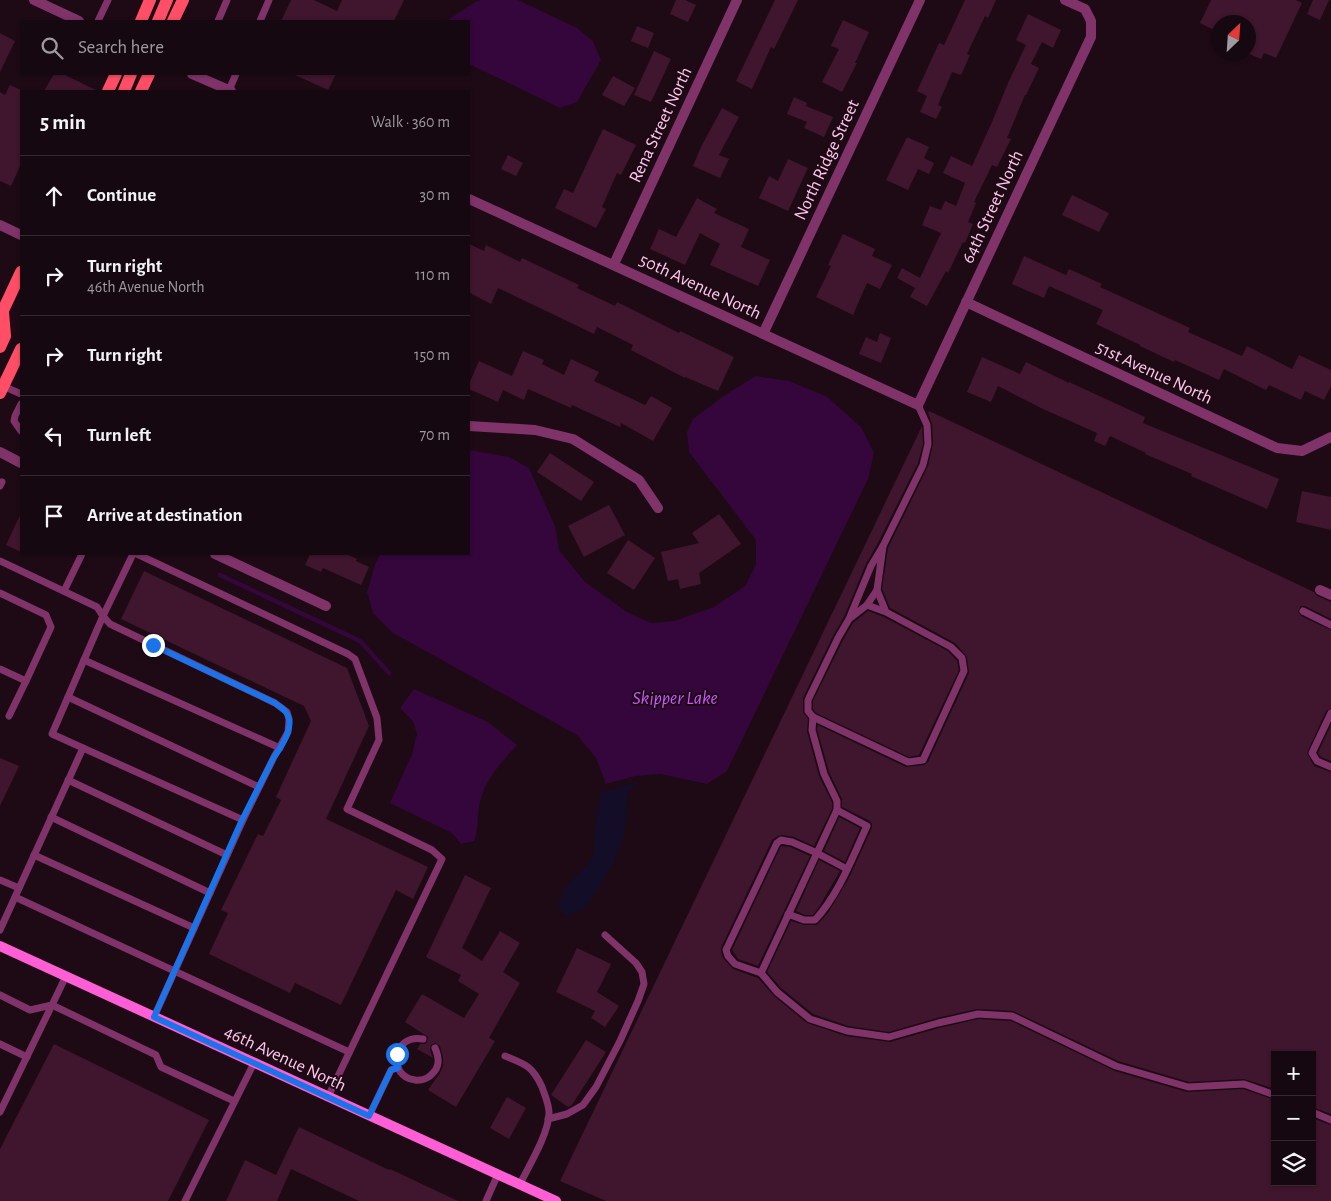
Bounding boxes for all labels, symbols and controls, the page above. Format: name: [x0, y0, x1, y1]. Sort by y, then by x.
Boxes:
north arrow: [1211, 15, 1256, 60]
search box: [20, 20, 470, 75]
icon: search: [38, 34, 66, 62]
text: Search here: [78, 38, 164, 57]
street label: Rena Street North: [626, 65, 696, 185]
street label: North Ridge Street: [791, 97, 863, 223]
text: 5 min: [40, 112, 86, 133]
text: Walk · 360 m: [371, 114, 450, 130]
street label: 64th Street North: [959, 148, 1027, 266]
icon: ahead: [40, 182, 68, 210]
text: Continue: [87, 186, 156, 205]
text: 30 m: [420, 187, 450, 203]
street label: 50th Avenue North: [636, 251, 764, 323]
text: Turn right: [87, 257, 162, 276]
icon: right: [40, 262, 68, 290]
text: 110 m: [415, 267, 450, 283]
text: 46th Avenue North: [87, 279, 204, 295]
street label: 51st Avenue North: [1093, 338, 1215, 408]
icon: right: [40, 342, 68, 370]
text: Turn right: [87, 346, 162, 365]
text: 150 m: [414, 347, 450, 363]
icon: left: [40, 422, 68, 450]
text: Turn left: [87, 426, 151, 445]
text: 70 m: [419, 427, 450, 443]
icon: arrive: [40, 502, 68, 530]
text: Arrive at destination: [87, 506, 243, 525]
route end: [142, 634, 165, 657]
water label: Skipper Lake: [632, 689, 718, 708]
street label: 46th Avenue North: [221, 1023, 349, 1095]
route start: [386, 1043, 409, 1066]
map controls: [1271, 1051, 1316, 1186]
button: +: [1271, 1051, 1316, 1096]
button: −: [1271, 1096, 1316, 1141]
button: layers: [1271, 1141, 1316, 1186]

